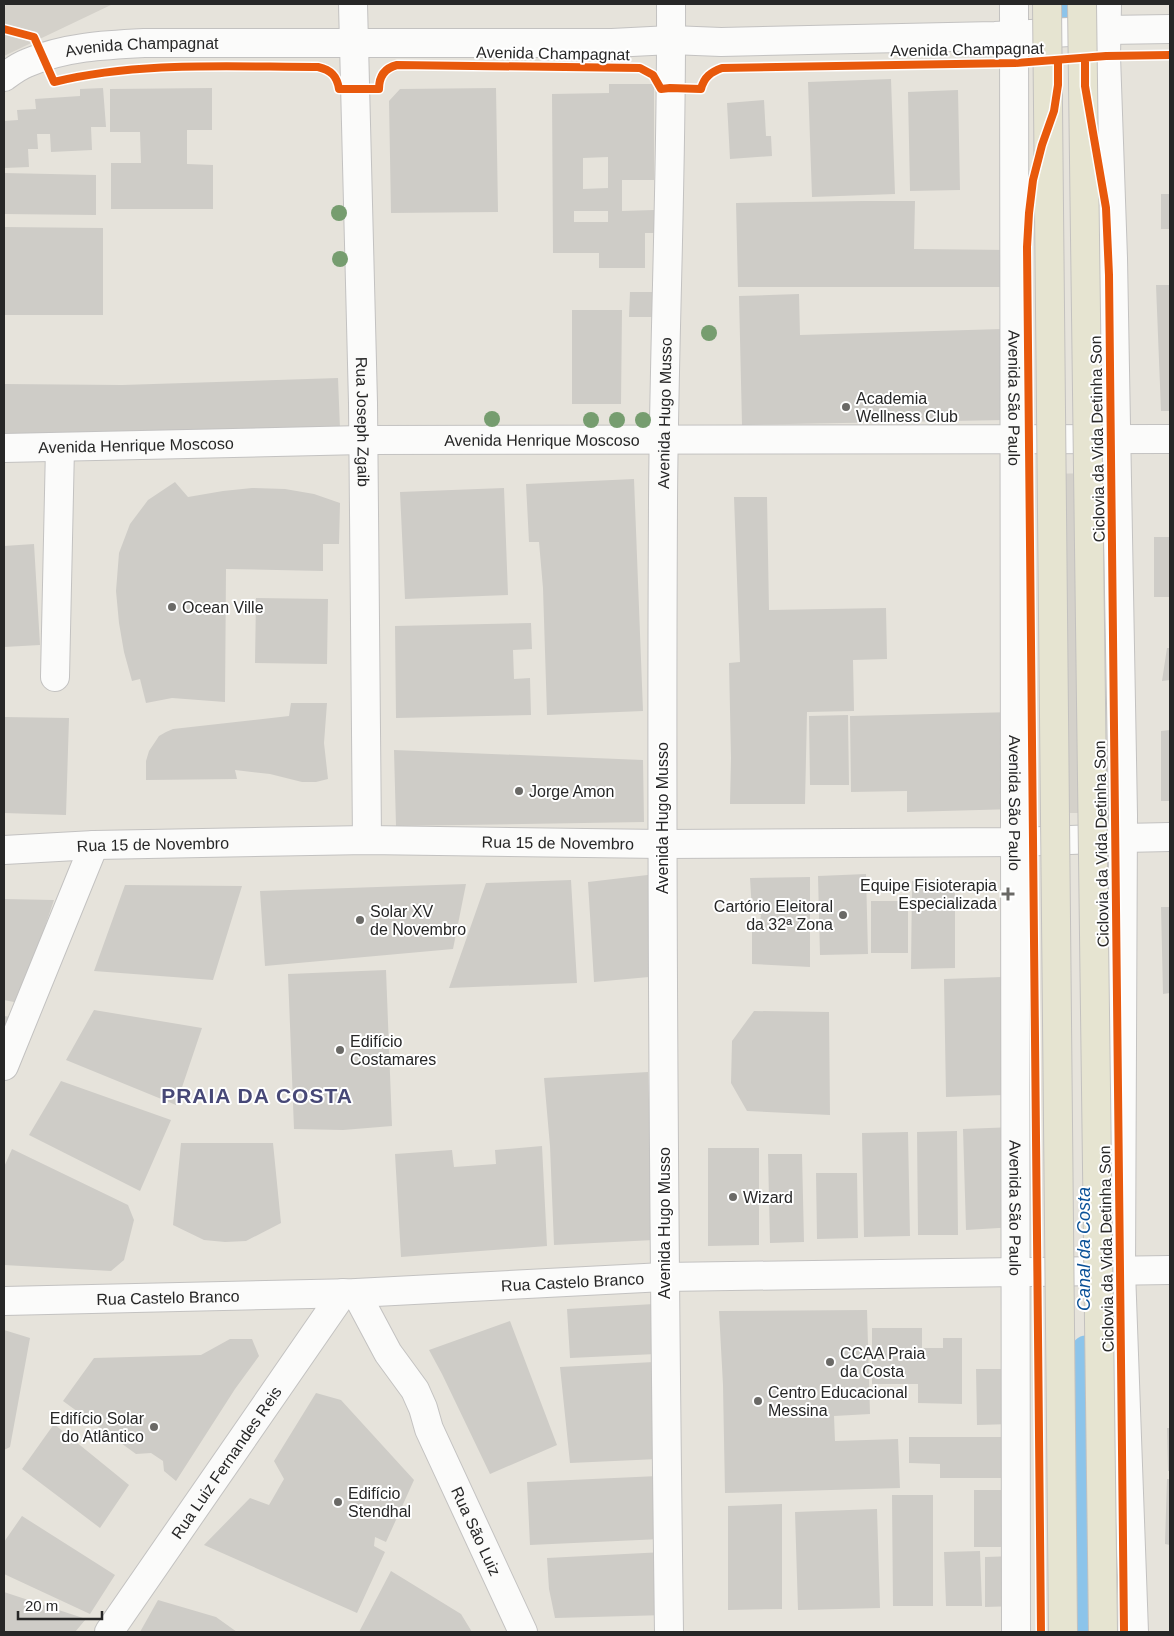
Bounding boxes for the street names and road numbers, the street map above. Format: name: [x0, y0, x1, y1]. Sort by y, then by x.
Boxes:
street label: Avenida Champagnat: [64, 35, 219, 60]
street label: Avenida Champagnat: [890, 40, 1044, 59]
street label: Avenida Champagnat: [476, 44, 630, 63]
street label: Avenida São Paulo: [1005, 330, 1023, 466]
street label: Ciclovia da Vida Detinha Son: [1087, 335, 1108, 543]
street label: Avenida Hugo Musso: [655, 337, 675, 489]
street label: Rua Joseph Zgaib: [353, 357, 372, 487]
street label: Avenida Henrique Moscoso: [444, 432, 640, 449]
street label: Avenida Henrique Moscoso: [38, 435, 234, 456]
street label: Avenida São Paulo: [1006, 735, 1023, 871]
street label: Ciclovia da Vida Detinha Son: [1091, 740, 1112, 948]
street label: Avenida Hugo Musso: [654, 742, 671, 894]
street label: Rua 15 de Novembro: [482, 834, 634, 853]
street label: Rua 15 de Novembro: [76, 835, 229, 855]
street label: Avenida São Paulo: [1006, 1140, 1024, 1276]
street label: Ciclovia da Vida Detinha Son: [1096, 1145, 1117, 1353]
street label: Avenida Hugo Musso: [656, 1147, 673, 1299]
street label: Rua Castelo Branco: [501, 1270, 645, 1294]
street label: Rua Castelo Branco: [96, 1288, 240, 1308]
street label: Rua Luiz Fernandes Reis: [168, 1384, 285, 1542]
street label: Rua São Luiz: [448, 1484, 504, 1579]

